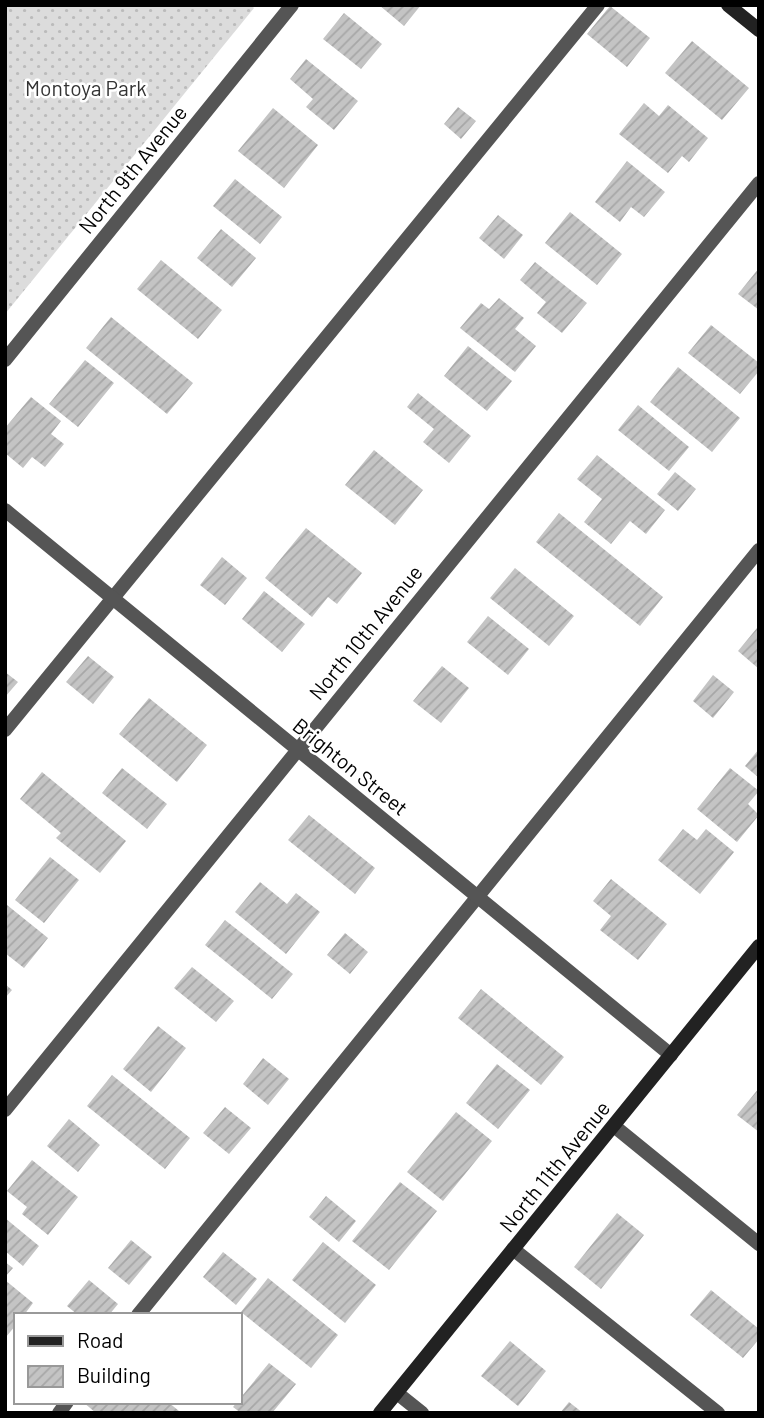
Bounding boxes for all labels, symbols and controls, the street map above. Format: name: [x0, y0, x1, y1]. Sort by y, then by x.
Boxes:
park label: Montoya Park: [25, 75, 147, 100]
street label: North 9th Avenue: [73, 100, 191, 238]
street label: North 10th Avenue: [303, 560, 427, 704]
street label: Brighton Street: [289, 712, 413, 820]
street label: North 11th Avenue: [493, 1095, 615, 1237]
legend: [14, 1313, 242, 1404]
text: Road: [77, 1327, 123, 1352]
text: Building: [77, 1362, 151, 1387]

